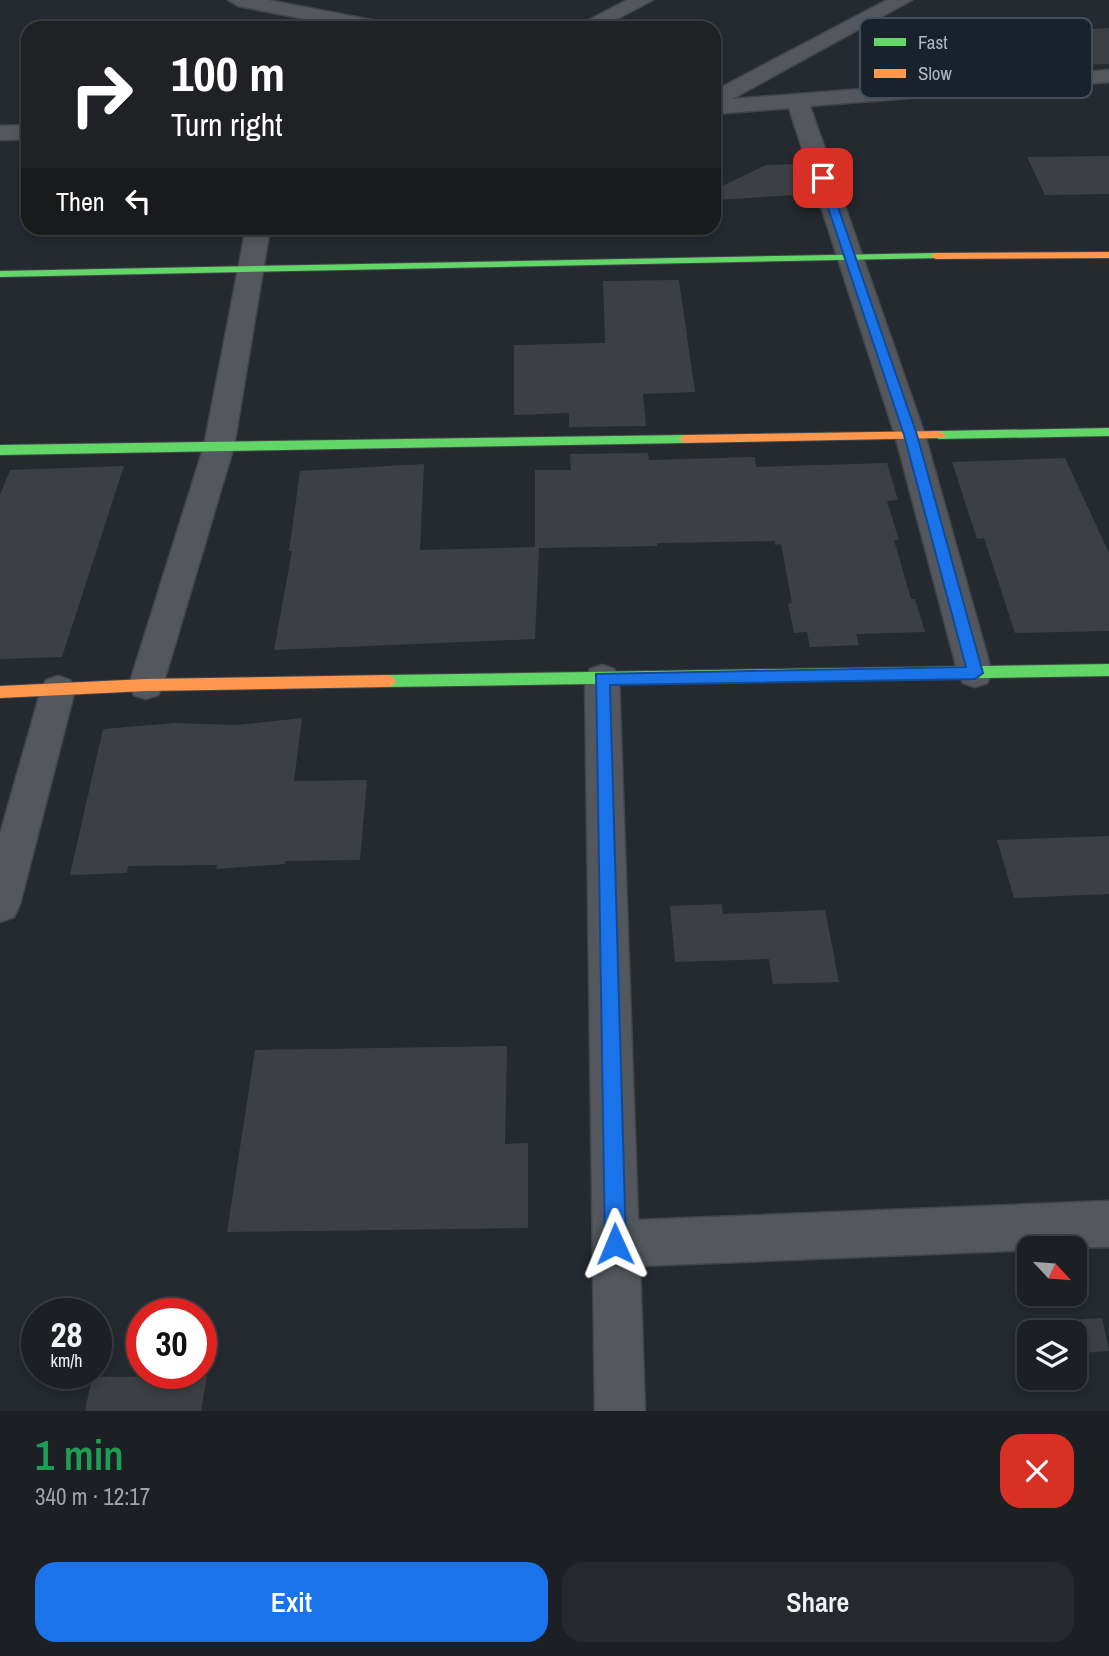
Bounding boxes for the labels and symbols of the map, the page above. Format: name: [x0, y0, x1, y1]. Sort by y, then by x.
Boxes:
legend: [860, 18, 1092, 98]
text: Fast: [918, 29, 948, 55]
text: Slow: [918, 60, 953, 86]
pin: [793, 148, 853, 208]
position arrow: [578, 1207, 652, 1281]
north arrow: [1017, 1236, 1087, 1306]
speed limit sign: 30: [126, 1298, 217, 1389]

